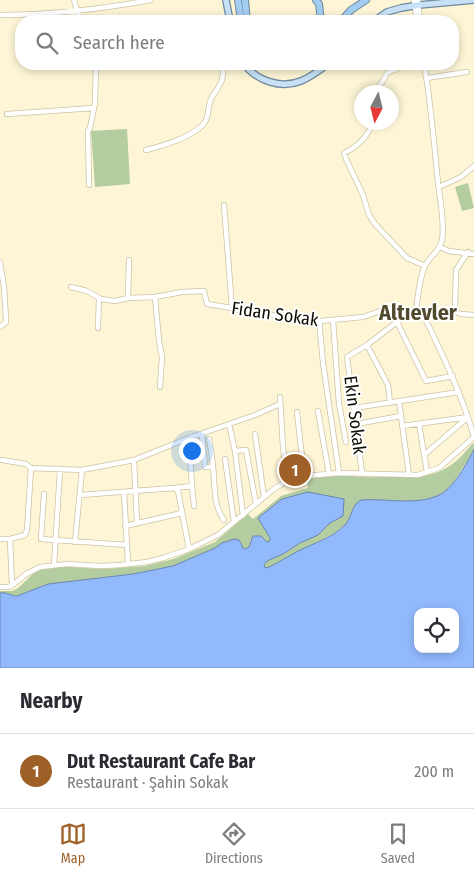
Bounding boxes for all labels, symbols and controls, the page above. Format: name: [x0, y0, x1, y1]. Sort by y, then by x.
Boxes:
search box: [15, 15, 459, 70]
icon: search: [33, 29, 61, 57]
text: Search here: [73, 31, 165, 54]
north arrow: [354, 85, 399, 130]
street label: Fidan Sokak: [230, 297, 321, 331]
district label: Altıevler: [378, 299, 458, 326]
street label: Ekin Sokak: [339, 375, 371, 456]
your location: [179, 438, 205, 464]
pin: 1: [279, 451, 311, 489]
map controls: [414, 608, 459, 653]
button: locate: [414, 608, 459, 653]
text: Nearby: [20, 688, 82, 714]
text: Dut Restaurant Cafe Bar: [67, 750, 255, 773]
text: 1: [33, 762, 39, 781]
text: 200 m: [414, 762, 454, 781]
text: Restaurant · Şahin Sokak: [67, 773, 228, 792]
tab: Map: [59, 820, 87, 867]
tab: Directions: [205, 820, 263, 867]
tab: Saved: [381, 820, 415, 867]

